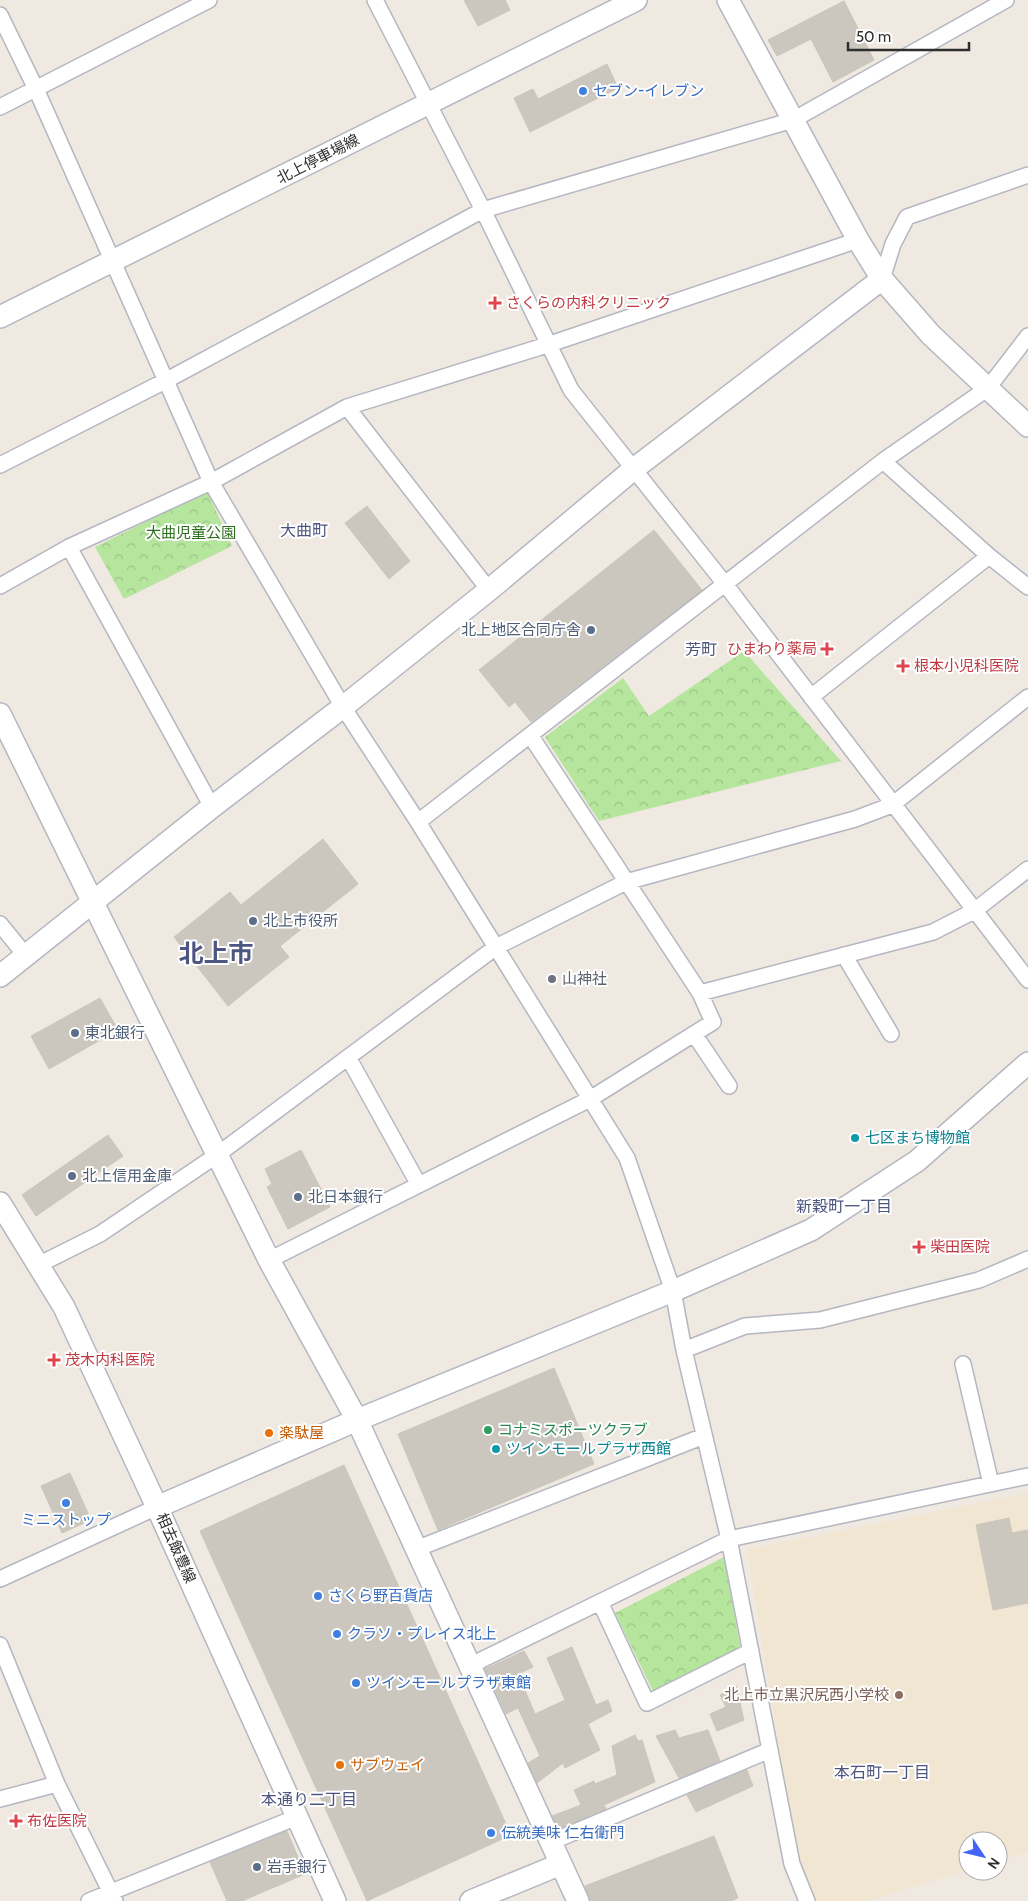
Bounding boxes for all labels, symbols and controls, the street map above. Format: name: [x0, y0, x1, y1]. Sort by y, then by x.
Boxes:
scale bar: [848, 20, 969, 52]
text: 50 m: [856, 28, 891, 46]
place label: セブン-イレブン: [593, 82, 704, 100]
marker: セブン-イレブン: [577, 85, 589, 97]
street label: 北上停車場線: [274, 131, 362, 187]
place label: さくらの内科クリニック: [506, 294, 671, 312]
marker: さくらの内科クリニック: [488, 296, 502, 310]
district label: 大曲町: [280, 521, 328, 540]
park label: 大曲児童公園: [146, 524, 236, 542]
place label: 北上地区合同庁舎: [461, 621, 581, 639]
marker: 北上地区合同庁舎: [585, 624, 597, 636]
district label: 芳町: [685, 640, 717, 659]
place label: ひまわり薬局: [727, 640, 817, 658]
marker: ひまわり薬局: [821, 643, 833, 655]
place label: 根本小児科医院: [914, 657, 1019, 675]
marker: 根本小児科医院: [896, 659, 910, 673]
place label: 北上市役所: [263, 912, 338, 930]
marker: 北上市役所: [247, 915, 259, 927]
district label: 北上市: [178, 938, 254, 968]
place label: 山神社: [562, 970, 607, 988]
marker: 山神社: [546, 973, 558, 985]
place label: 東北銀行: [85, 1024, 145, 1042]
marker: 東北銀行: [69, 1027, 81, 1039]
place label: 七区まち博物館: [865, 1129, 970, 1147]
marker: 七区まち博物館: [849, 1132, 861, 1144]
place label: 北上信用金庫: [82, 1167, 172, 1185]
marker: 北上信用金庫: [66, 1170, 78, 1182]
place label: 北日本銀行: [308, 1188, 383, 1206]
marker: 北日本銀行: [292, 1191, 304, 1203]
district label: 新穀町一丁目: [796, 1197, 892, 1216]
place label: 柴田医院: [930, 1238, 990, 1256]
marker: 柴田医院: [912, 1240, 926, 1254]
place label: 茂木内科医院: [65, 1351, 155, 1369]
marker: 茂木内科医院: [47, 1353, 61, 1367]
place label: コナミスポーツクラブ: [498, 1421, 648, 1439]
place label: 楽駄屋: [279, 1424, 324, 1442]
marker: コナミスポーツクラブ: [482, 1424, 494, 1436]
marker: 楽駄屋: [263, 1427, 275, 1439]
place label: ツインモールプラザ西館: [506, 1440, 671, 1458]
marker: ツインモールプラザ西館: [490, 1443, 502, 1455]
marker: ミニストップ: [60, 1497, 72, 1509]
street label: 相去飯豊線: [153, 1510, 199, 1586]
place label: ミニストップ: [21, 1511, 111, 1529]
place label: さくら野百貨店: [328, 1587, 433, 1605]
marker: さくら野百貨店: [312, 1590, 324, 1602]
place label: クラソ・プレイス北上: [347, 1625, 497, 1643]
marker: クラソ・プレイス北上: [331, 1628, 343, 1640]
place label: ツインモールプラザ東館: [366, 1674, 531, 1692]
marker: ツインモールプラザ東館: [350, 1677, 362, 1689]
place label: 北上市立黒沢尻西小学校: [724, 1686, 889, 1704]
marker: 北上市立黒沢尻西小学校: [893, 1689, 905, 1701]
place label: サブウェイ: [350, 1756, 425, 1774]
marker: サブウェイ: [334, 1759, 346, 1771]
district label: 本石町一丁目: [834, 1763, 930, 1782]
district label: 本通り二丁目: [261, 1790, 357, 1809]
place label: 布佐医院: [27, 1812, 87, 1830]
marker: 布佐医院: [9, 1814, 23, 1828]
place label: 伝統美味 仁右衛門: [501, 1824, 624, 1842]
marker: 伝統美味 仁右衛門: [485, 1827, 497, 1839]
north arrow: [958, 1831, 1008, 1881]
text: N: [983, 1854, 1004, 1873]
place label: 岩手銀行: [267, 1858, 327, 1876]
marker: 岩手銀行: [251, 1861, 263, 1873]

